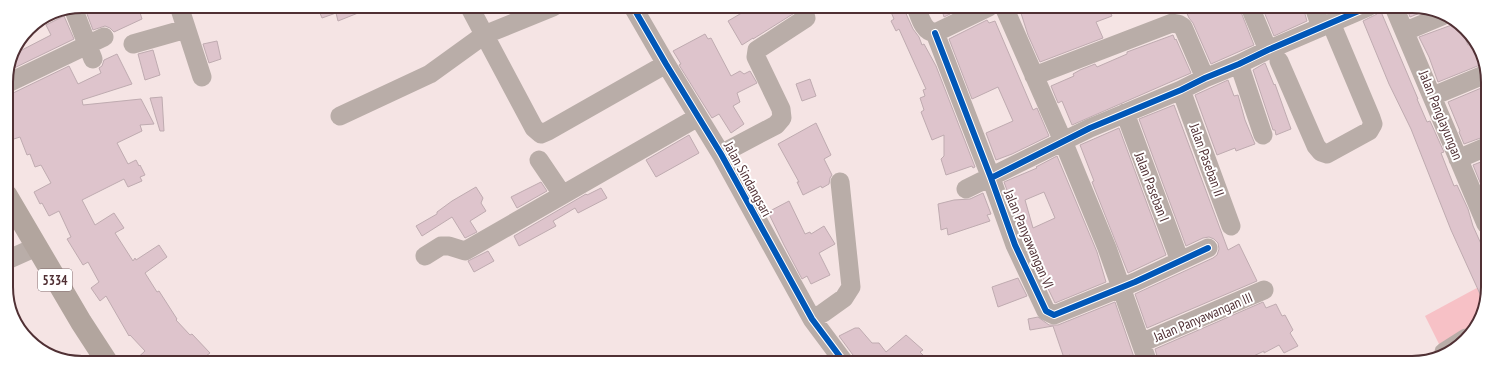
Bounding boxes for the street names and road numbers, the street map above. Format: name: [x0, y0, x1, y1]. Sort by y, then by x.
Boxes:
street label: Jalan Panglayungan: [1415, 67, 1467, 162]
street label: Jalan Paseban II: [1185, 120, 1229, 199]
street label: Jalan Sindangsari: [719, 137, 776, 220]
street label: Jalan Paseban I: [1130, 149, 1173, 224]
street label: Jalan Panyawangan VI: [1000, 186, 1058, 291]
road number: 5334: [38, 269, 72, 291]
street label: Jalan Panyawangan III: [1150, 288, 1255, 346]

